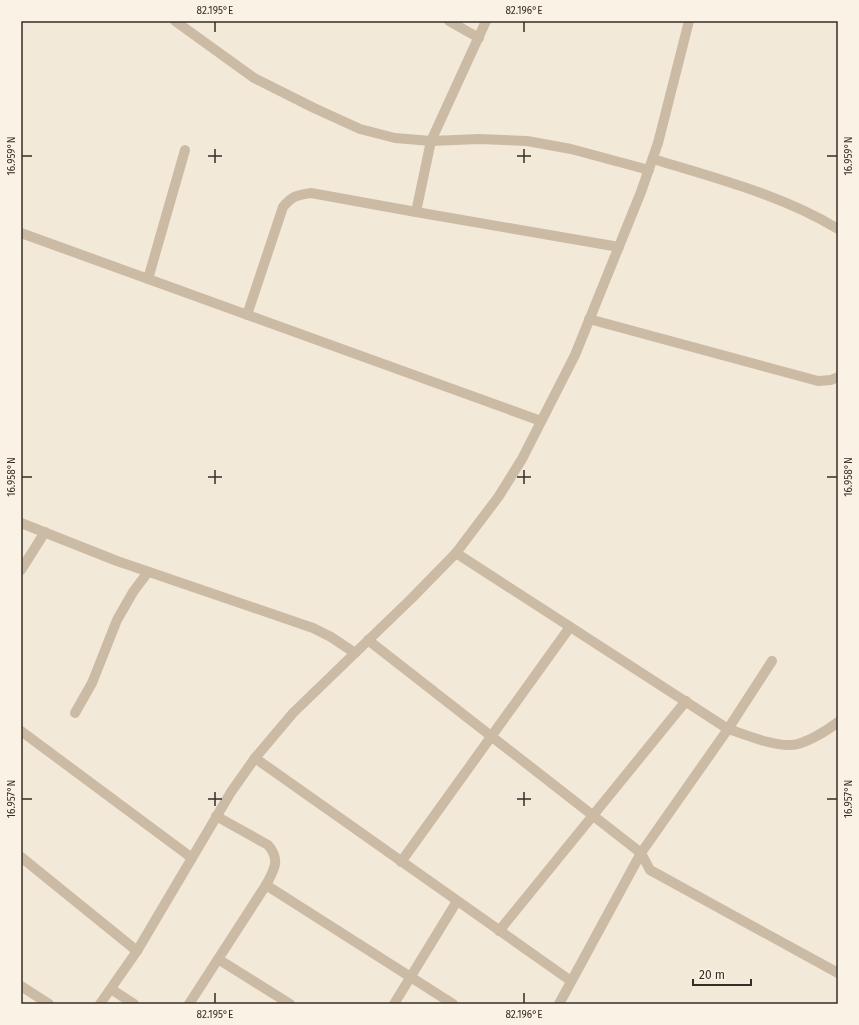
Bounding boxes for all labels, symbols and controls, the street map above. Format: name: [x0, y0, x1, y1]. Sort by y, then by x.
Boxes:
text: 82.195°E: [197, 5, 233, 17]
text: 82.196°E: [505, 5, 543, 17]
text: 16.959°N: [6, 136, 18, 176]
text: 16.959°N: [843, 136, 855, 176]
text: 16.958°N: [6, 457, 18, 497]
text: 16.958°N: [843, 457, 855, 497]
text: 16.957°N: [6, 780, 18, 818]
text: 16.957°N: [843, 780, 855, 818]
scale bar: [693, 961, 751, 987]
text: 20 m: [699, 968, 725, 982]
text: 82.195°E: [197, 1009, 233, 1021]
text: 82.196°E: [505, 1009, 543, 1021]

